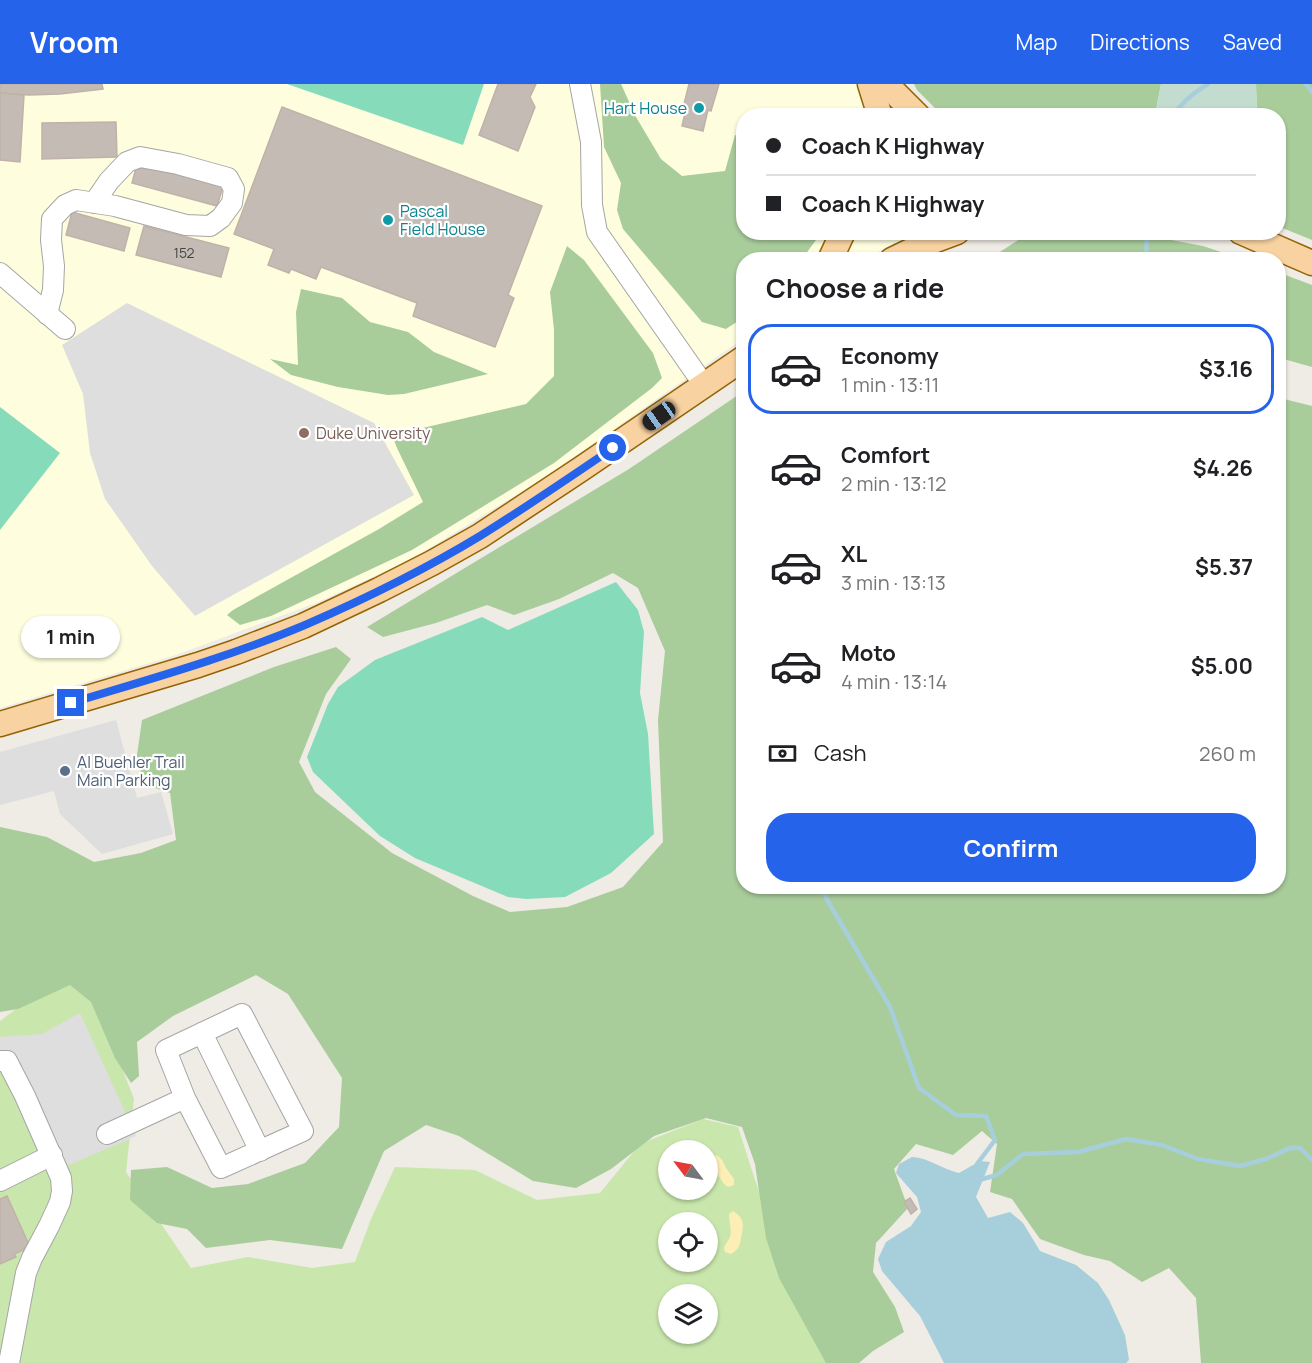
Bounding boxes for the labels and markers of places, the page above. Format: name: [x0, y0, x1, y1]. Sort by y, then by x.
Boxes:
place label: Hart House: [604, 97, 687, 119]
marker: Hart House: [692, 101, 706, 115]
place label: Pascal Field House: [400, 200, 485, 240]
marker: Pascal Field House: [381, 213, 395, 227]
place label: Duke University: [316, 422, 431, 444]
marker: Duke University: [297, 426, 311, 440]
place label: Al Buehler Trail Main Parking: [77, 751, 185, 791]
marker: Al Buehler Trail Main Parking: [58, 764, 72, 778]

